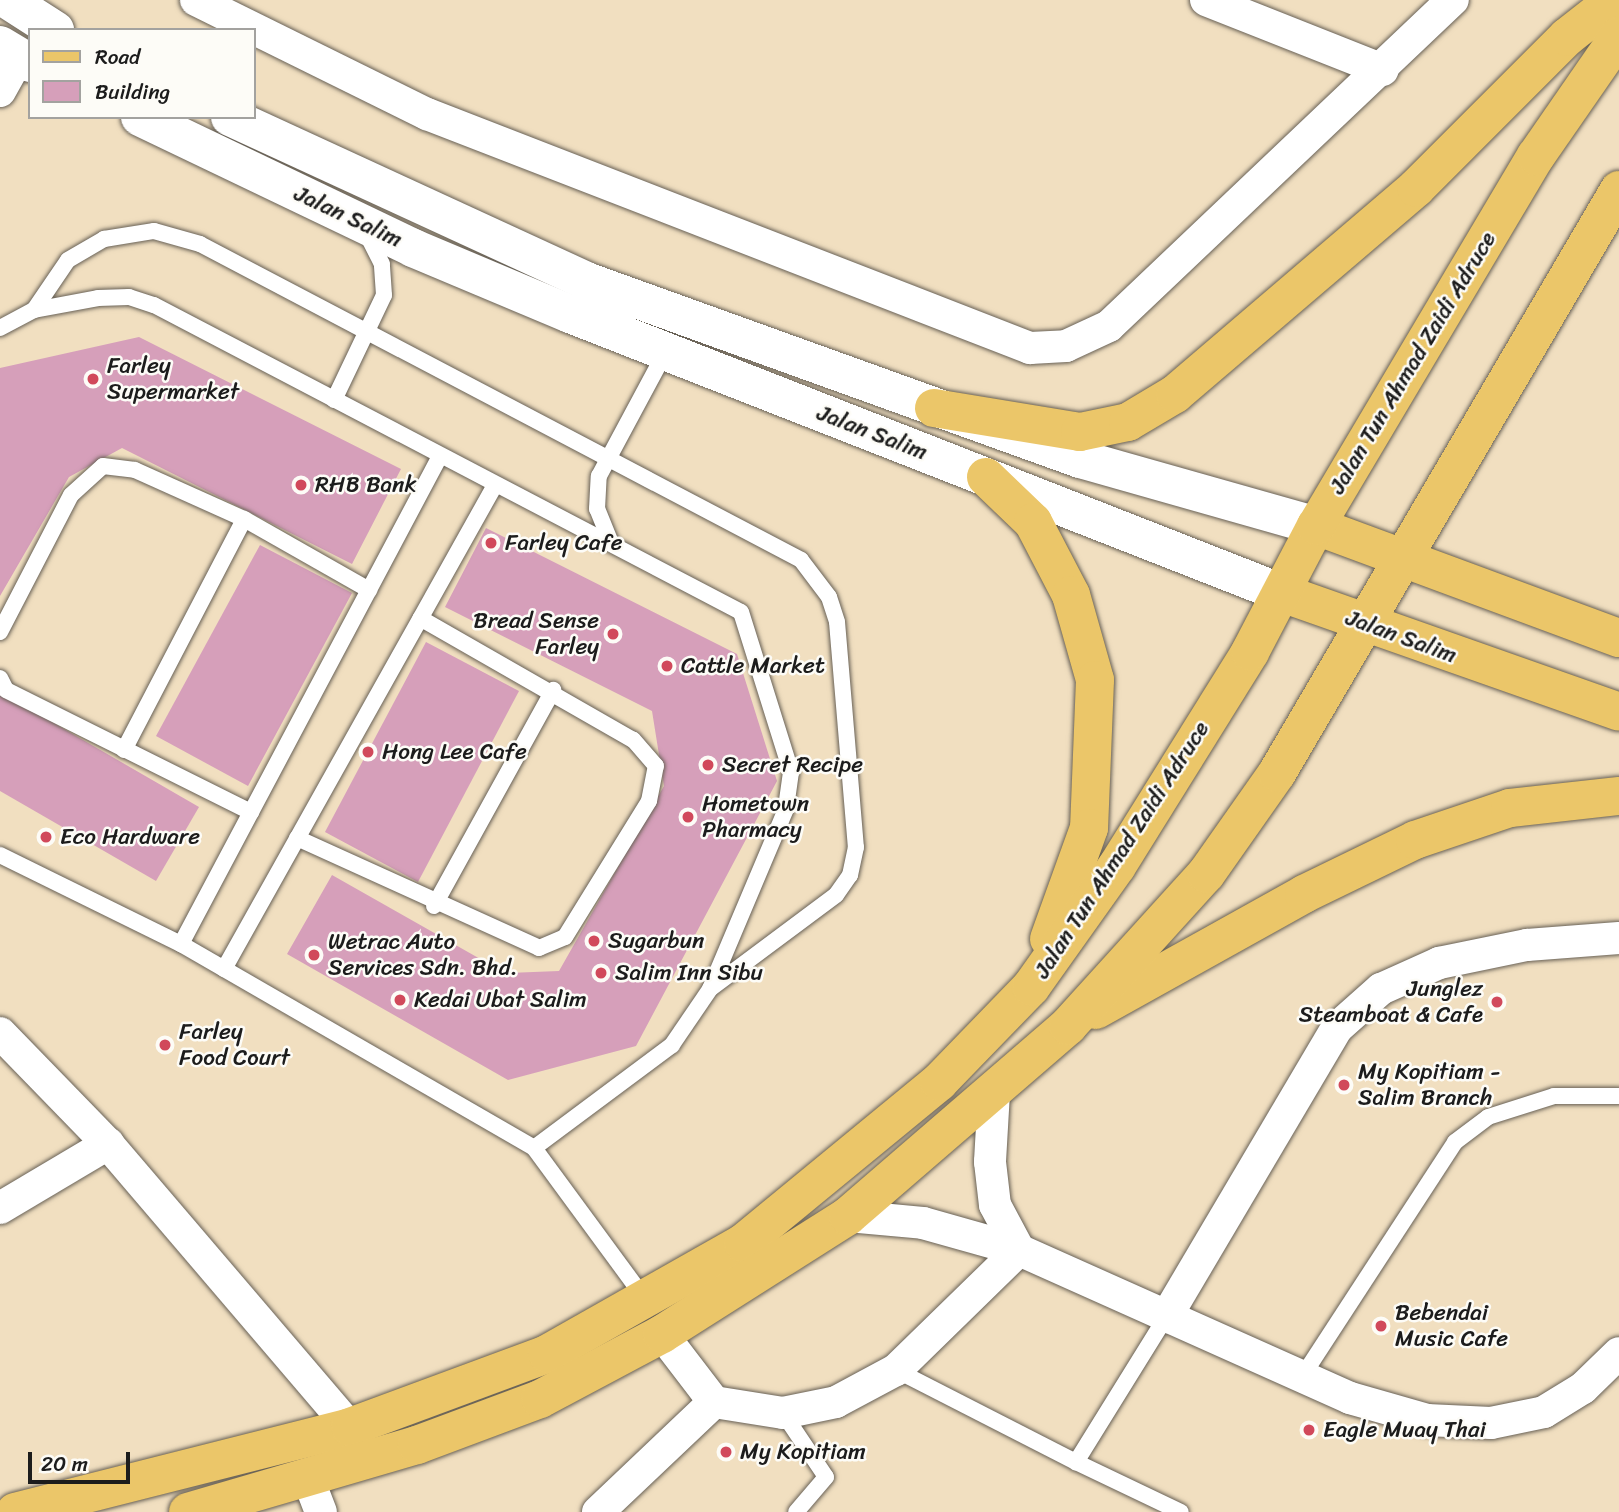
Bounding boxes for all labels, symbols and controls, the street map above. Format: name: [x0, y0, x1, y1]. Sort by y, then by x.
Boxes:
legend: [28, 28, 256, 119]
text: Road: [95, 38, 140, 76]
text: Building: [95, 73, 170, 111]
street label: Jalan Salim: [290, 180, 406, 254]
street label: Jalan Tun Ahmad Zaidi Adruce: [1323, 227, 1503, 499]
place label: Farley Supermarket: [107, 352, 239, 406]
marker: Farley Supermarket: [85, 371, 101, 387]
street label: Jalan Salim: [813, 399, 931, 467]
place label: RHB Bank: [315, 471, 417, 499]
marker: RHB Bank: [293, 477, 309, 493]
place label: Farley Cafe: [505, 529, 623, 557]
marker: Farley Cafe: [483, 535, 499, 551]
street label: Jalan Salim: [1342, 604, 1460, 670]
place label: Bread Sense Farley: [473, 607, 599, 661]
marker: Bread Sense Farley: [605, 626, 621, 642]
place label: Cattle Market: [681, 652, 823, 680]
marker: Cattle Market: [659, 658, 675, 674]
street label: Jalan Tun Ahmad Zaidi Adruce: [1028, 716, 1216, 984]
place label: Hong Lee Cafe: [382, 738, 528, 766]
marker: Hong Lee Cafe: [360, 744, 376, 760]
place label: Secret Recipe: [722, 751, 863, 779]
marker: Secret Recipe: [700, 757, 716, 773]
place label: Hometown Pharmacy: [702, 790, 809, 844]
marker: Hometown Pharmacy: [680, 809, 696, 825]
place label: Eco Hardware: [60, 823, 199, 851]
marker: Eco Hardware: [38, 829, 54, 845]
place label: Sugarbun: [608, 927, 704, 955]
place label: Wetrac Auto Services Sdn. Bhd.: [328, 928, 517, 982]
marker: Sugarbun: [586, 933, 602, 949]
marker: Wetrac Auto Services Sdn. Bhd.: [306, 947, 322, 963]
place label: Salim Inn Sibu: [615, 959, 763, 987]
marker: Salim Inn Sibu: [593, 965, 609, 981]
place label: Junglez Steamboat & Cafe: [1298, 975, 1483, 1029]
place label: Kedai Ubat Salim: [414, 986, 588, 1014]
marker: Kedai Ubat Salim: [392, 992, 408, 1008]
marker: Junglez Steamboat & Cafe: [1489, 994, 1505, 1010]
place label: Farley Food Court: [179, 1018, 291, 1072]
marker: Farley Food Court: [157, 1037, 173, 1053]
place label: My Kopitiam - Salim Branch: [1358, 1058, 1501, 1112]
marker: My Kopitiam - Salim Branch: [1336, 1077, 1352, 1093]
place label: Bebendai Music Cafe: [1395, 1299, 1508, 1353]
marker: Bebendai Music Cafe: [1373, 1318, 1389, 1334]
place label: Eagle Muay Thai: [1323, 1416, 1487, 1444]
marker: Eagle Muay Thai: [1301, 1422, 1317, 1438]
scale bar: [32, 1438, 133, 1482]
place label: My Kopitiam: [740, 1438, 866, 1466]
marker: My Kopitiam: [718, 1444, 734, 1460]
text: 20 m: [41, 1445, 88, 1483]

